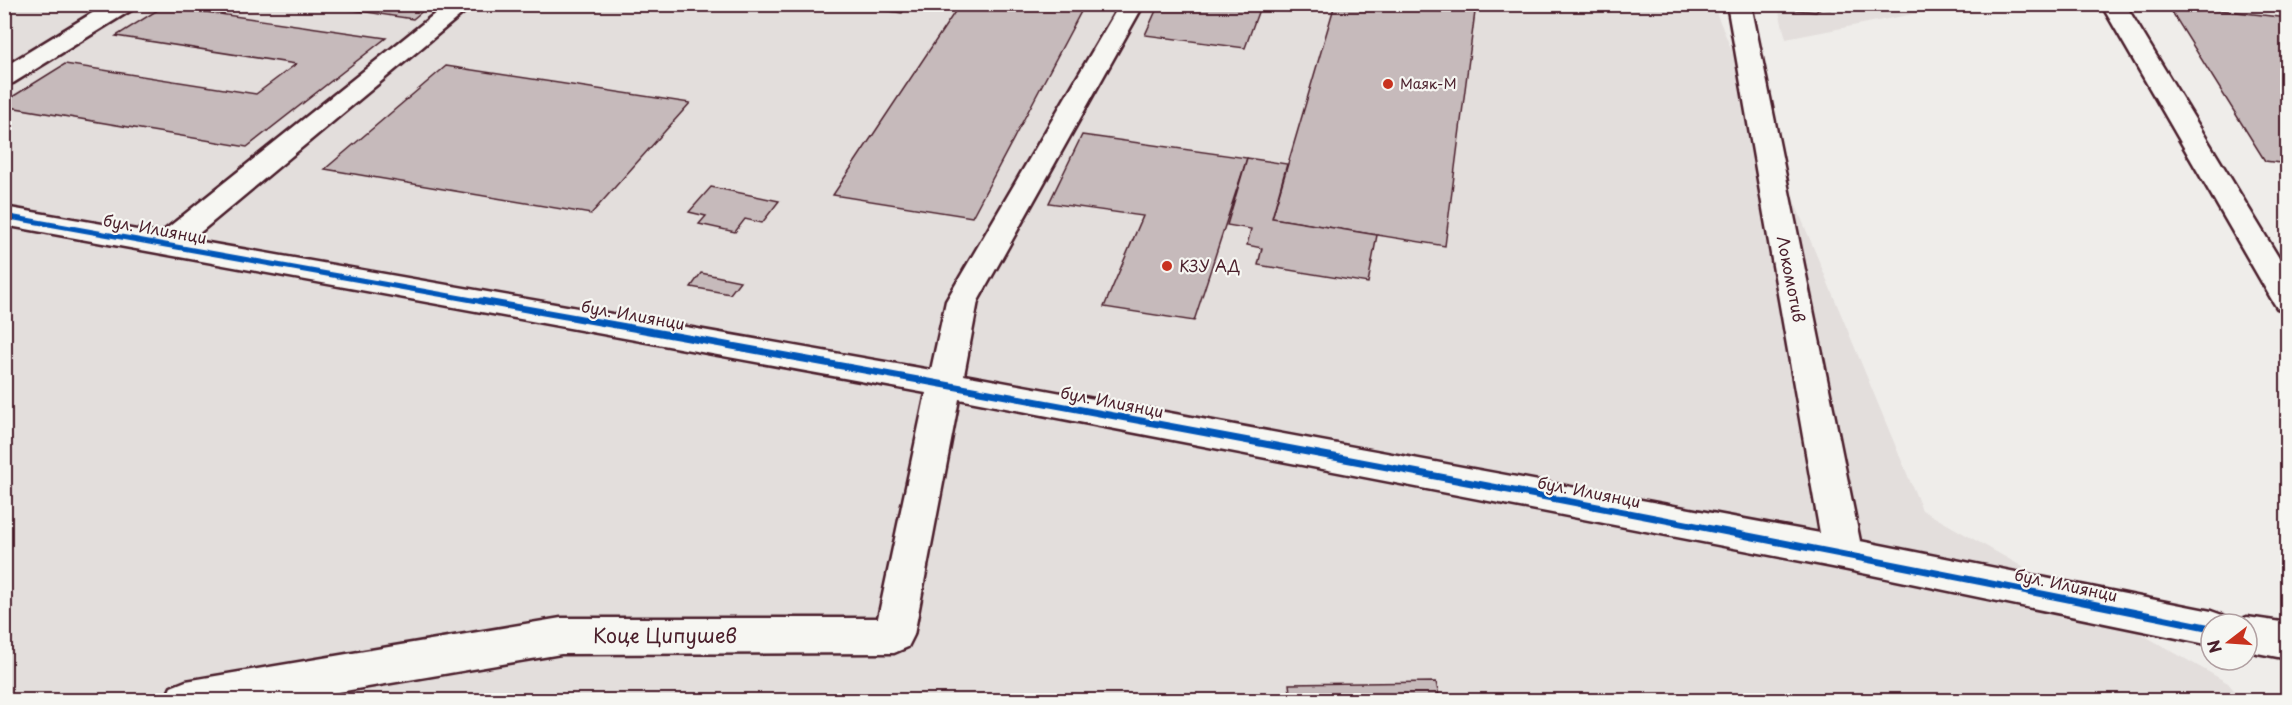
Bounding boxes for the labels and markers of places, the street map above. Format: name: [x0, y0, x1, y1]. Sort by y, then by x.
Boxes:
place label: Маяк-М: [1400, 73, 1457, 94]
marker: Маяк-М: [1381, 77, 1395, 91]
place label: КЗУ АД: [1179, 253, 1240, 277]
marker: КЗУ АД: [1160, 259, 1174, 273]

